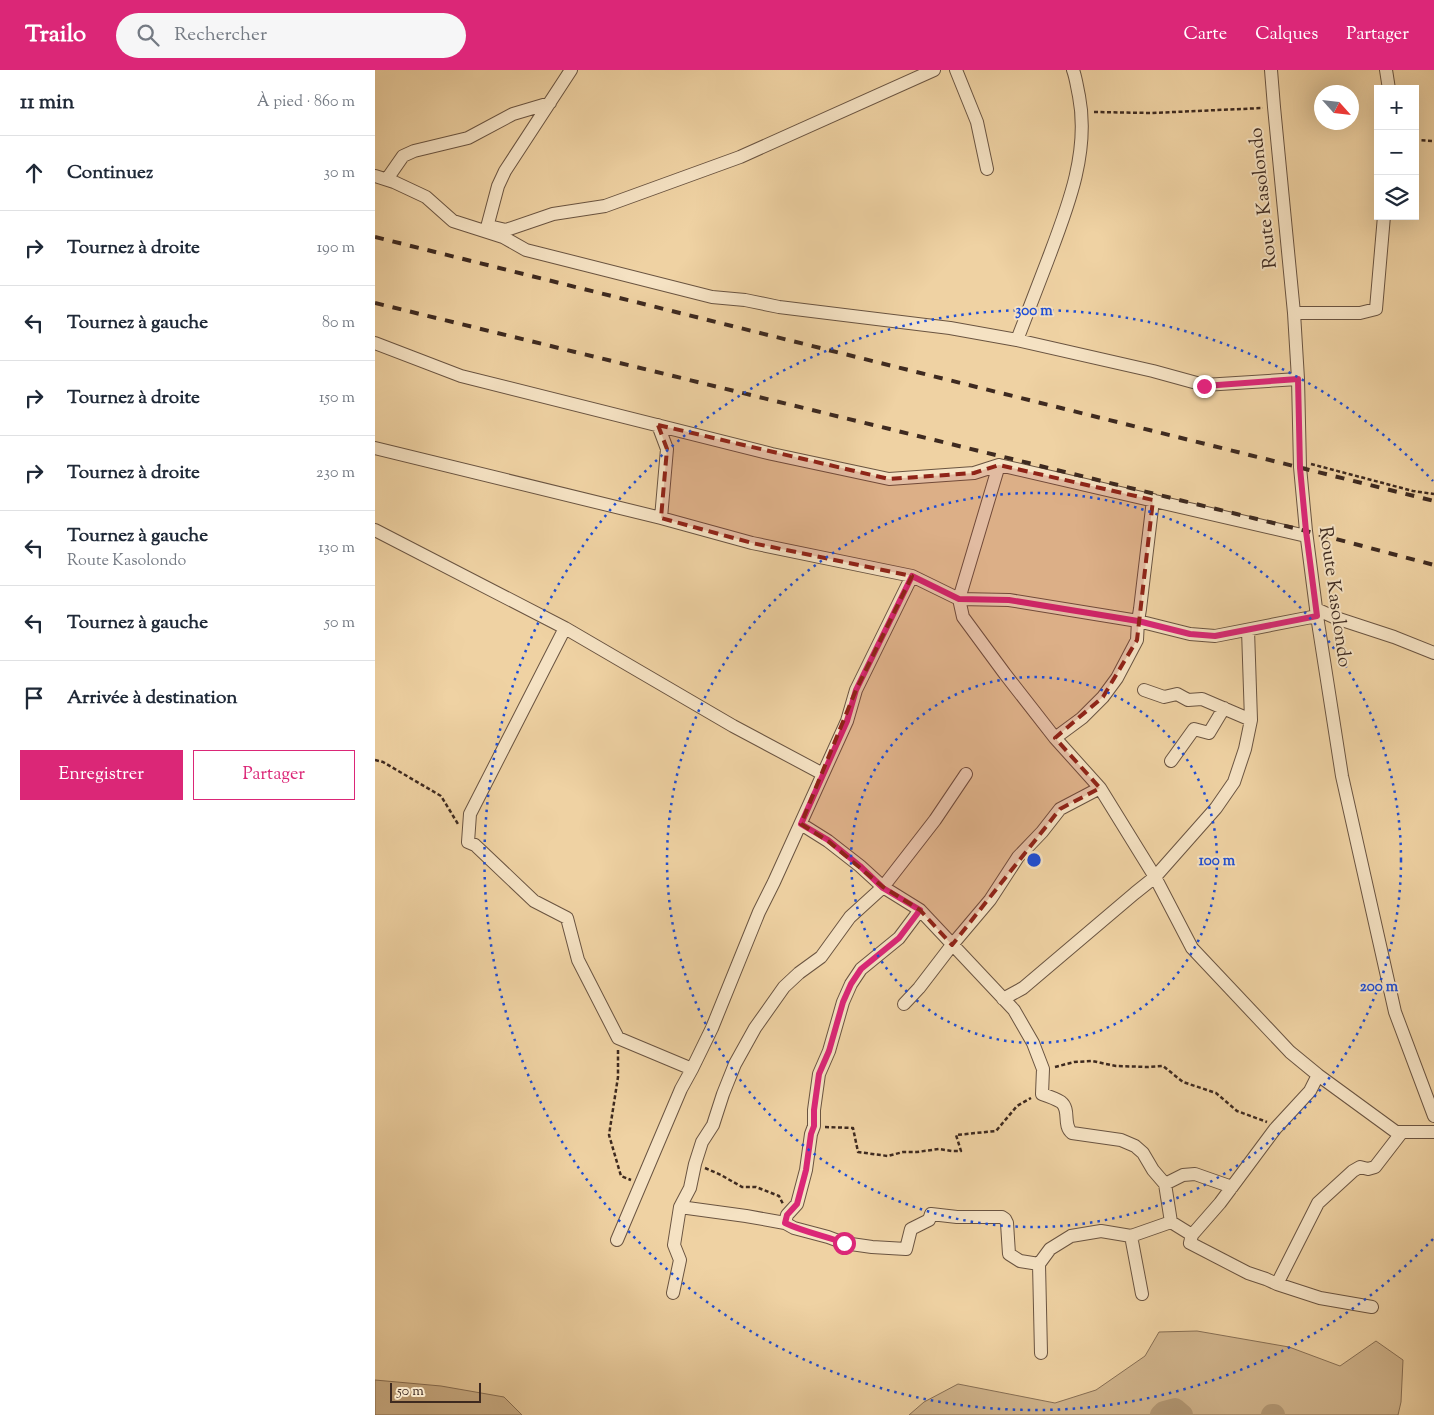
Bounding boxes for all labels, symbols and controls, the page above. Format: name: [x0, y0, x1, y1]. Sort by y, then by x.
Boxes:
search box: [116, 13, 466, 58]
text: Trailo: [25, 18, 86, 52]
icon: search: [134, 21, 162, 49]
text: Rechercher: [174, 22, 267, 49]
text: Carte: [1184, 22, 1227, 48]
text: Calques: [1255, 22, 1318, 48]
text: Partager: [1346, 22, 1409, 48]
north arrow: [1314, 85, 1359, 130]
map controls: [1374, 85, 1419, 220]
button: +: [1374, 85, 1419, 130]
text: 11 min: [20, 88, 75, 118]
text: À pied · 860 m: [257, 91, 355, 114]
street label: Route Kasolondo: [1243, 126, 1285, 270]
button: −: [1374, 130, 1419, 175]
icon: ahead: [20, 159, 48, 187]
text: Continuez: [67, 160, 153, 187]
text: 30 m: [324, 162, 355, 185]
button: layers: [1374, 175, 1419, 220]
icon: right: [20, 234, 48, 262]
text: Tournez à droite: [67, 235, 200, 262]
text: 190 m: [317, 237, 355, 260]
text: 300 m: [1015, 301, 1053, 322]
icon: left: [20, 309, 48, 337]
text: Tournez à gauche: [67, 310, 208, 337]
text: 80 m: [322, 312, 355, 335]
route end: [1193, 375, 1216, 398]
icon: right: [20, 384, 48, 412]
text: Tournez à droite: [67, 385, 200, 412]
text: 150 m: [319, 387, 355, 410]
icon: right: [20, 459, 48, 487]
text: Tournez à droite: [67, 460, 200, 487]
text: 230 m: [316, 462, 355, 485]
text: Tournez à gauche: [67, 523, 208, 550]
street label: Route Kasolondo: [1311, 525, 1357, 669]
icon: left: [20, 534, 48, 562]
text: 130 m: [318, 537, 355, 560]
text: Route Kasolondo: [67, 550, 186, 573]
icon: left: [20, 609, 48, 637]
text: Tournez à gauche: [67, 610, 208, 637]
text: 50 m: [324, 612, 355, 635]
icon: arrive: [20, 684, 48, 712]
text: Arrivée à destination: [67, 685, 238, 712]
button: Enregistrer: [20, 750, 183, 800]
button: Partager: [193, 750, 355, 800]
centre of rings: [1025, 851, 1043, 869]
text: 100 m: [1199, 851, 1236, 872]
text: 200 m: [1360, 977, 1399, 998]
route start: [833, 1232, 856, 1255]
scale bar: [390, 1380, 481, 1403]
text: 50 m: [397, 1382, 424, 1402]

